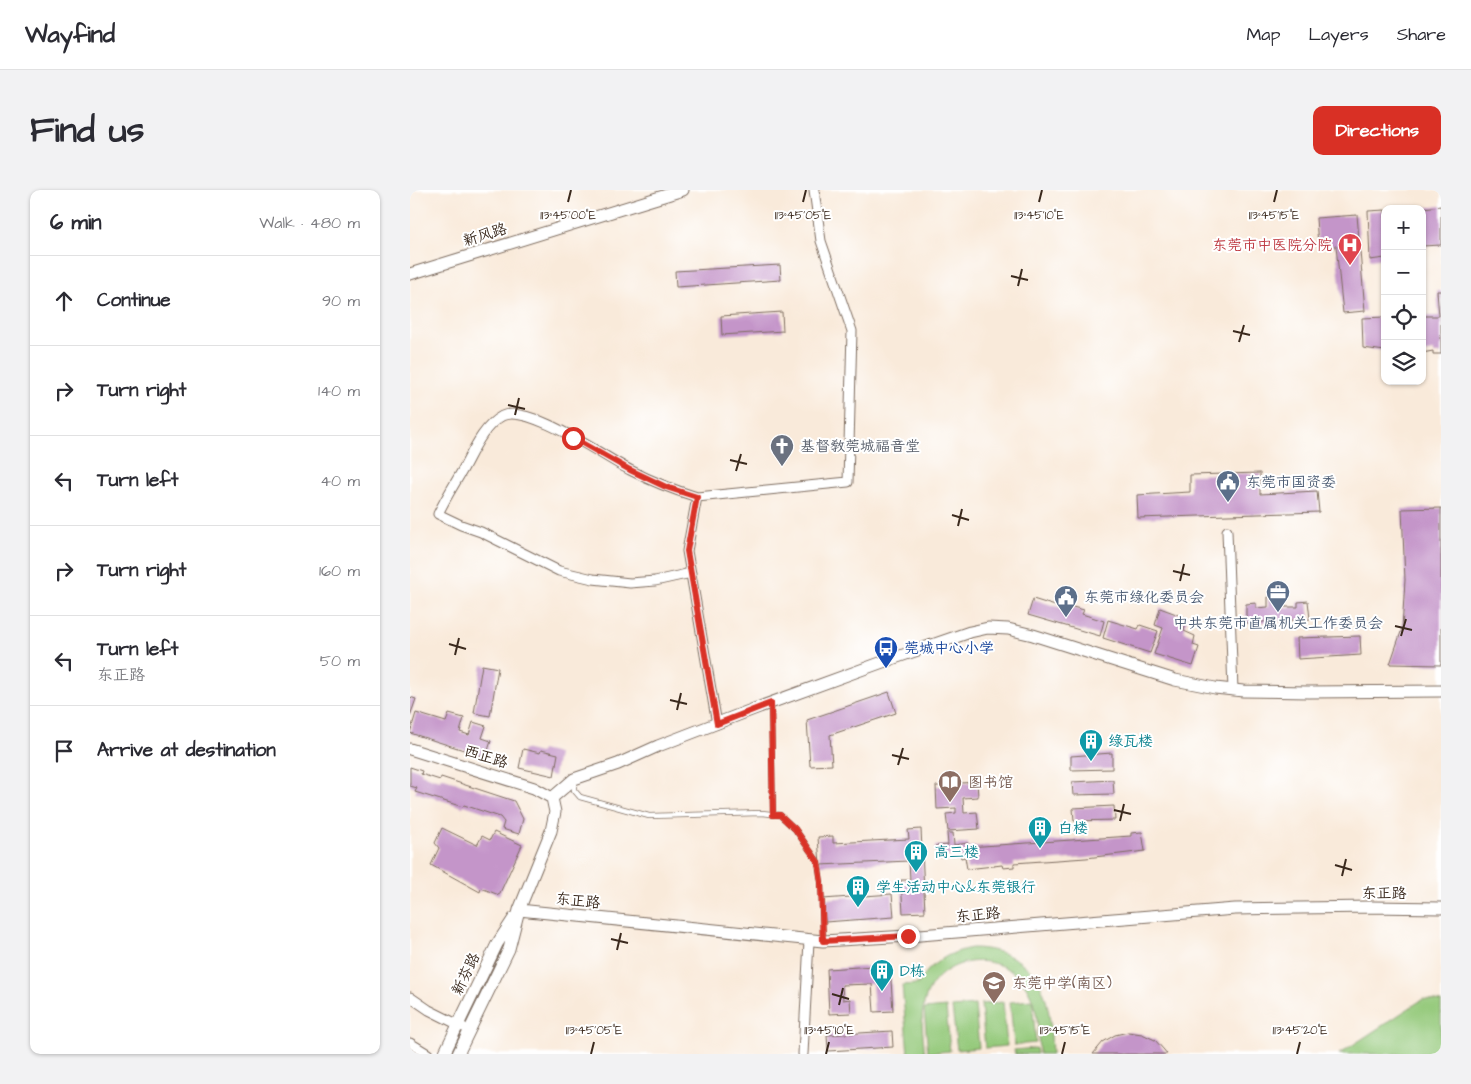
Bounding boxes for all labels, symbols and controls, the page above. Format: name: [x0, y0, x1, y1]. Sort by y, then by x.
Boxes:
text: Wayfind: [25, 18, 115, 52]
text: Map: [1246, 22, 1280, 47]
text: Layers: [1308, 22, 1369, 47]
text: Share: [1397, 22, 1446, 47]
text: Find us: [30, 106, 144, 155]
button: Directions: [1313, 106, 1441, 155]
map controls: [1381, 205, 1426, 385]
button: +: [1381, 205, 1426, 250]
text: 113°45'00"E: [540, 207, 596, 224]
text: 113°45'05"E: [775, 207, 831, 224]
text: 113°45'10"E: [1014, 207, 1064, 224]
text: 113°45'15"E: [1249, 207, 1299, 224]
text: 6 min: [50, 208, 102, 237]
text: Walk · 480 m: [259, 212, 360, 234]
street label: 新风路: [460, 218, 510, 252]
hospital icon: 东莞市中医院分院: [1337, 232, 1363, 266]
place label: 东莞市中医院分院: [1212, 235, 1332, 256]
button: −: [1381, 250, 1426, 295]
icon: ahead: [50, 287, 78, 315]
text: Continue: [97, 287, 171, 314]
text: 90 m: [322, 290, 360, 312]
button: locate: [1381, 295, 1426, 340]
button: layers: [1381, 340, 1426, 385]
icon: right: [50, 377, 78, 405]
text: Turn right: [97, 377, 186, 404]
text: 140 m: [318, 380, 360, 402]
route start: [562, 427, 585, 450]
church icon: 基督教莞城福音堂: [769, 433, 795, 467]
place label: 基督教莞城福音堂: [800, 436, 920, 457]
icon: left: [50, 467, 78, 495]
text: Turn left: [97, 467, 178, 494]
public building icon: 东莞市国资委: [1215, 469, 1241, 503]
text: 40 m: [320, 470, 360, 492]
place label: 东莞市国资委: [1246, 472, 1336, 493]
icon: right: [50, 557, 78, 585]
text: Turn right: [97, 557, 186, 584]
text: 160 m: [319, 560, 360, 582]
office icon: 中共东莞市直属机关工作委员会: [1265, 579, 1291, 613]
public building icon: 东莞市绿化委员会: [1053, 584, 1079, 618]
place label: 东莞市绿化委员会: [1084, 587, 1204, 608]
place label: 中共东莞市直属机关工作委员会: [1173, 613, 1383, 634]
bus stop icon: 莞城中心小学: [873, 635, 899, 669]
text: Turn left: [97, 636, 178, 663]
place label: 莞城中心小学: [904, 638, 994, 659]
icon: left: [50, 647, 78, 675]
text: 50 m: [320, 650, 360, 672]
text: 东正路: [97, 664, 145, 686]
building icon: 绿瓦楼: [1078, 728, 1104, 762]
place label: 绿瓦楼: [1108, 731, 1153, 752]
icon: arrive: [50, 737, 78, 765]
text: Arrive at destination: [97, 737, 276, 764]
street label: 西正路: [461, 740, 511, 774]
library icon: 图书馆: [937, 769, 963, 803]
place label: 图书馆: [968, 772, 1013, 793]
building icon: 白楼: [1027, 815, 1053, 849]
place label: 白楼: [1058, 818, 1088, 839]
building icon: 高三楼: [903, 839, 929, 873]
place label: 高三楼: [934, 842, 979, 863]
building icon: 学生活动中心&东莞银行: [845, 874, 871, 908]
place label: 学生活动中心&东莞银行: [876, 877, 1036, 898]
street label: 东正路: [1361, 883, 1407, 904]
street label: 东正路: [555, 888, 601, 914]
street label: 东正路: [955, 903, 1001, 927]
route end: [897, 925, 920, 948]
street label: 新芬路: [447, 949, 485, 999]
building icon: D栋: [869, 958, 895, 992]
place label: D栋: [900, 961, 925, 982]
school or university icon: 东莞中学(南区): [981, 970, 1007, 1004]
place label: 东莞中学(南区): [1012, 973, 1112, 994]
text: 113°45'05"E: [566, 1022, 622, 1039]
text: 113°45'10"E: [804, 1022, 854, 1039]
text: 113°45'15"E: [1040, 1022, 1090, 1039]
text: 113°45'20"E: [1273, 1022, 1327, 1039]

